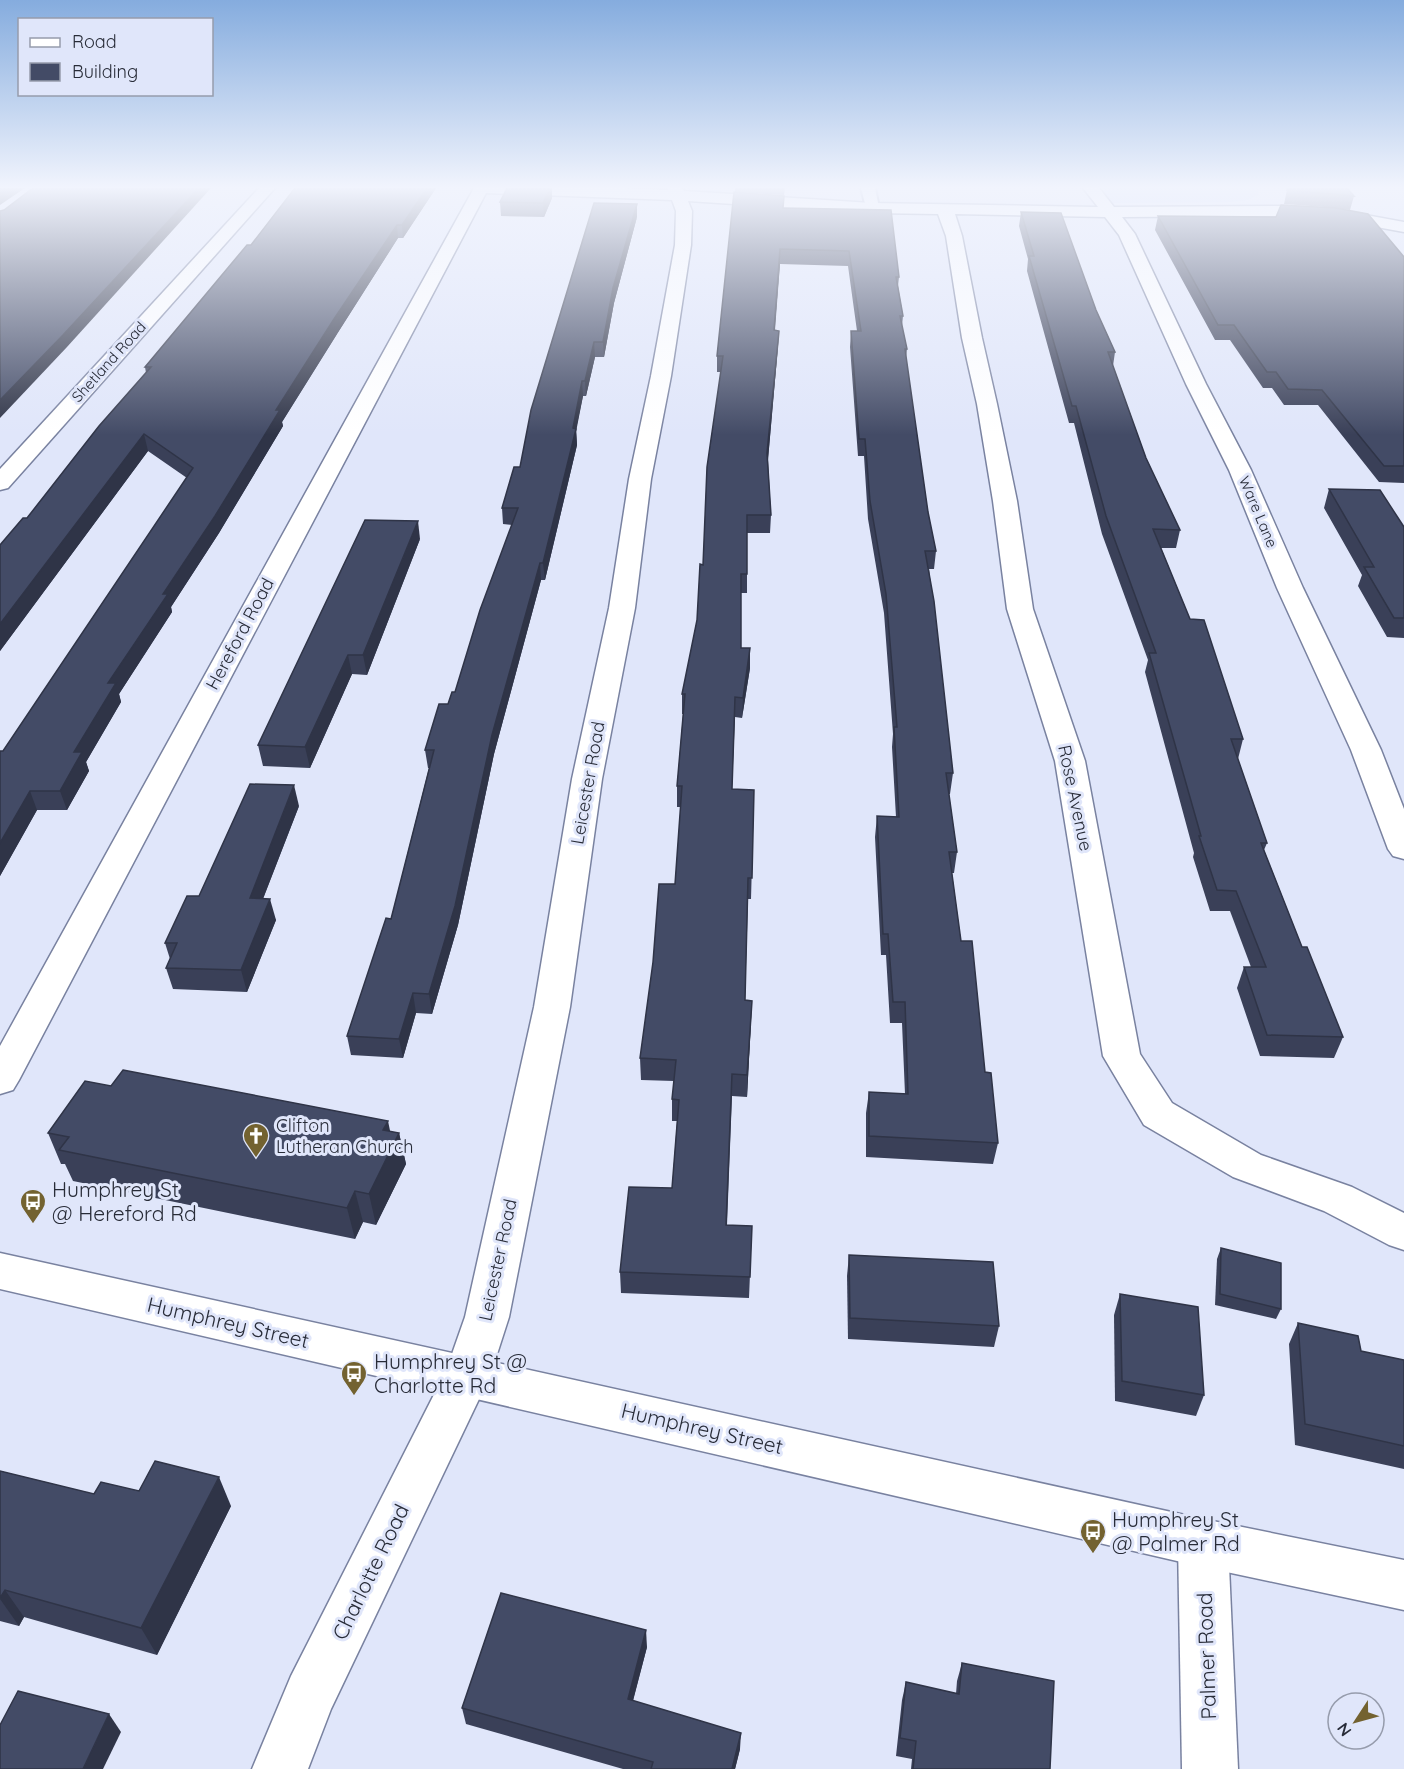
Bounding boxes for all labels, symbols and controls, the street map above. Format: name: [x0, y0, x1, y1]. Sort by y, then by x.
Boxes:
legend: [18, 18, 213, 96]
text: Road: [72, 30, 117, 53]
text: Building: [72, 60, 138, 83]
street label: Shetland Road: [67, 317, 150, 406]
street label: Ware Lane: [1235, 473, 1282, 550]
street label: Hereford Road: [200, 574, 279, 694]
street label: Leicester Road: [565, 720, 610, 846]
street label: Rose Avenue: [1053, 743, 1098, 853]
place label: Clifton Lutheran Church: [276, 1114, 414, 1158]
church icon: Clifton Lutheran Church: [241, 1121, 271, 1159]
place label: Humphrey St @ Hereford Rd: [52, 1176, 197, 1226]
bus stop icon: Humphrey St @ Hereford Rd: [18, 1187, 48, 1225]
street label: Leicester Road: [473, 1197, 522, 1323]
street label: Humphrey Street: [145, 1291, 312, 1353]
place label: Humphrey St @ Charlotte Rd: [374, 1348, 527, 1398]
bus stop icon: Humphrey St @ Charlotte Rd: [339, 1359, 369, 1397]
street label: Humphrey Street: [619, 1397, 786, 1459]
street label: Charlotte Road: [326, 1500, 414, 1644]
place label: Humphrey St @ Palmer Rd: [1112, 1506, 1240, 1556]
bus stop icon: Humphrey St @ Palmer Rd: [1078, 1517, 1108, 1555]
street label: Palmer Road: [1191, 1592, 1221, 1720]
north arrow: [1326, 1691, 1386, 1751]
text: N: [1332, 1719, 1355, 1740]

